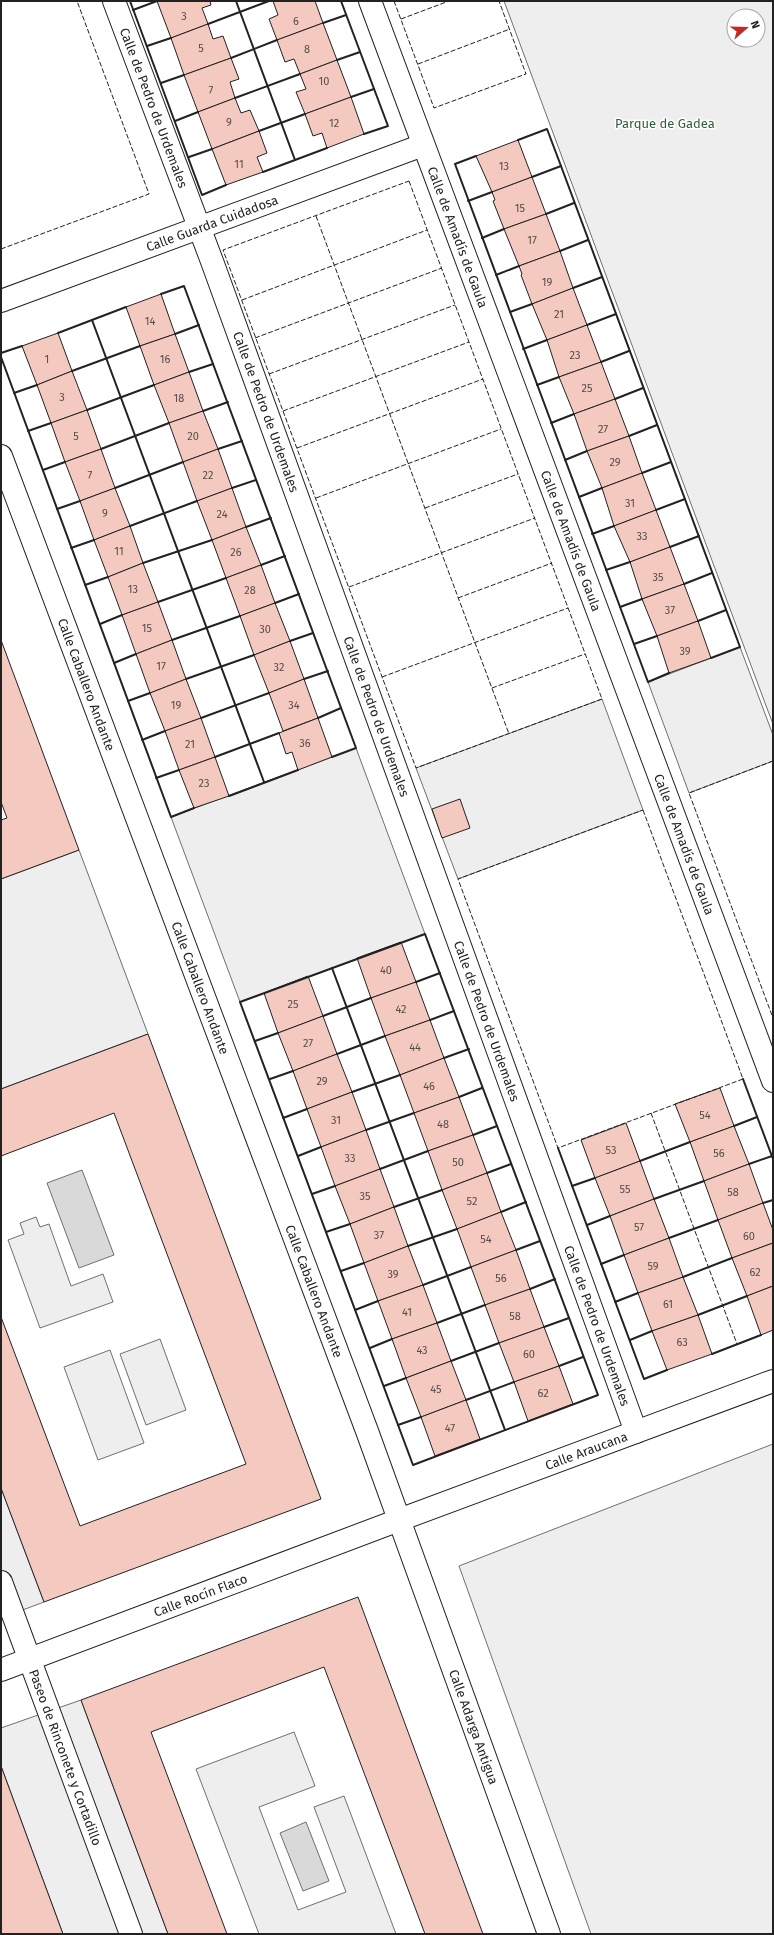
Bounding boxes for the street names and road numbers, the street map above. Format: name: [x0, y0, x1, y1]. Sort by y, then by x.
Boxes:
street label: Calle de Pedro de Urdemales: [117, 26, 191, 190]
street label: Calle de Amadís de Gaula: [425, 164, 491, 310]
street label: Calle Guarda Cuidadosa: [144, 192, 280, 254]
street label: Calle de Pedro de Urdemales: [230, 329, 302, 494]
street label: Calle de Amadís de Gaula: [538, 468, 605, 613]
street label: Calle Caballero Andante: [55, 616, 118, 753]
street label: Calle de Pedro de Urdemales: [341, 634, 413, 799]
street label: Calle de Amadís de Gaula: [651, 772, 718, 917]
street label: Calle Caballero Andante: [169, 919, 232, 1056]
street label: Calle de Pedro de Urdemales: [451, 939, 523, 1103]
street label: Calle Caballero Andante: [283, 1223, 346, 1360]
street label: Calle de Pedro de Urdemales: [561, 1243, 633, 1408]
street label: Calle Araucana: [543, 1428, 629, 1473]
street label: Calle Rocín Flaco: [151, 1570, 249, 1619]
street label: Paseo de Rinconete y Cortadillo: [26, 1667, 105, 1848]
street label: Calle Adarga Antigua: [446, 1667, 502, 1786]

